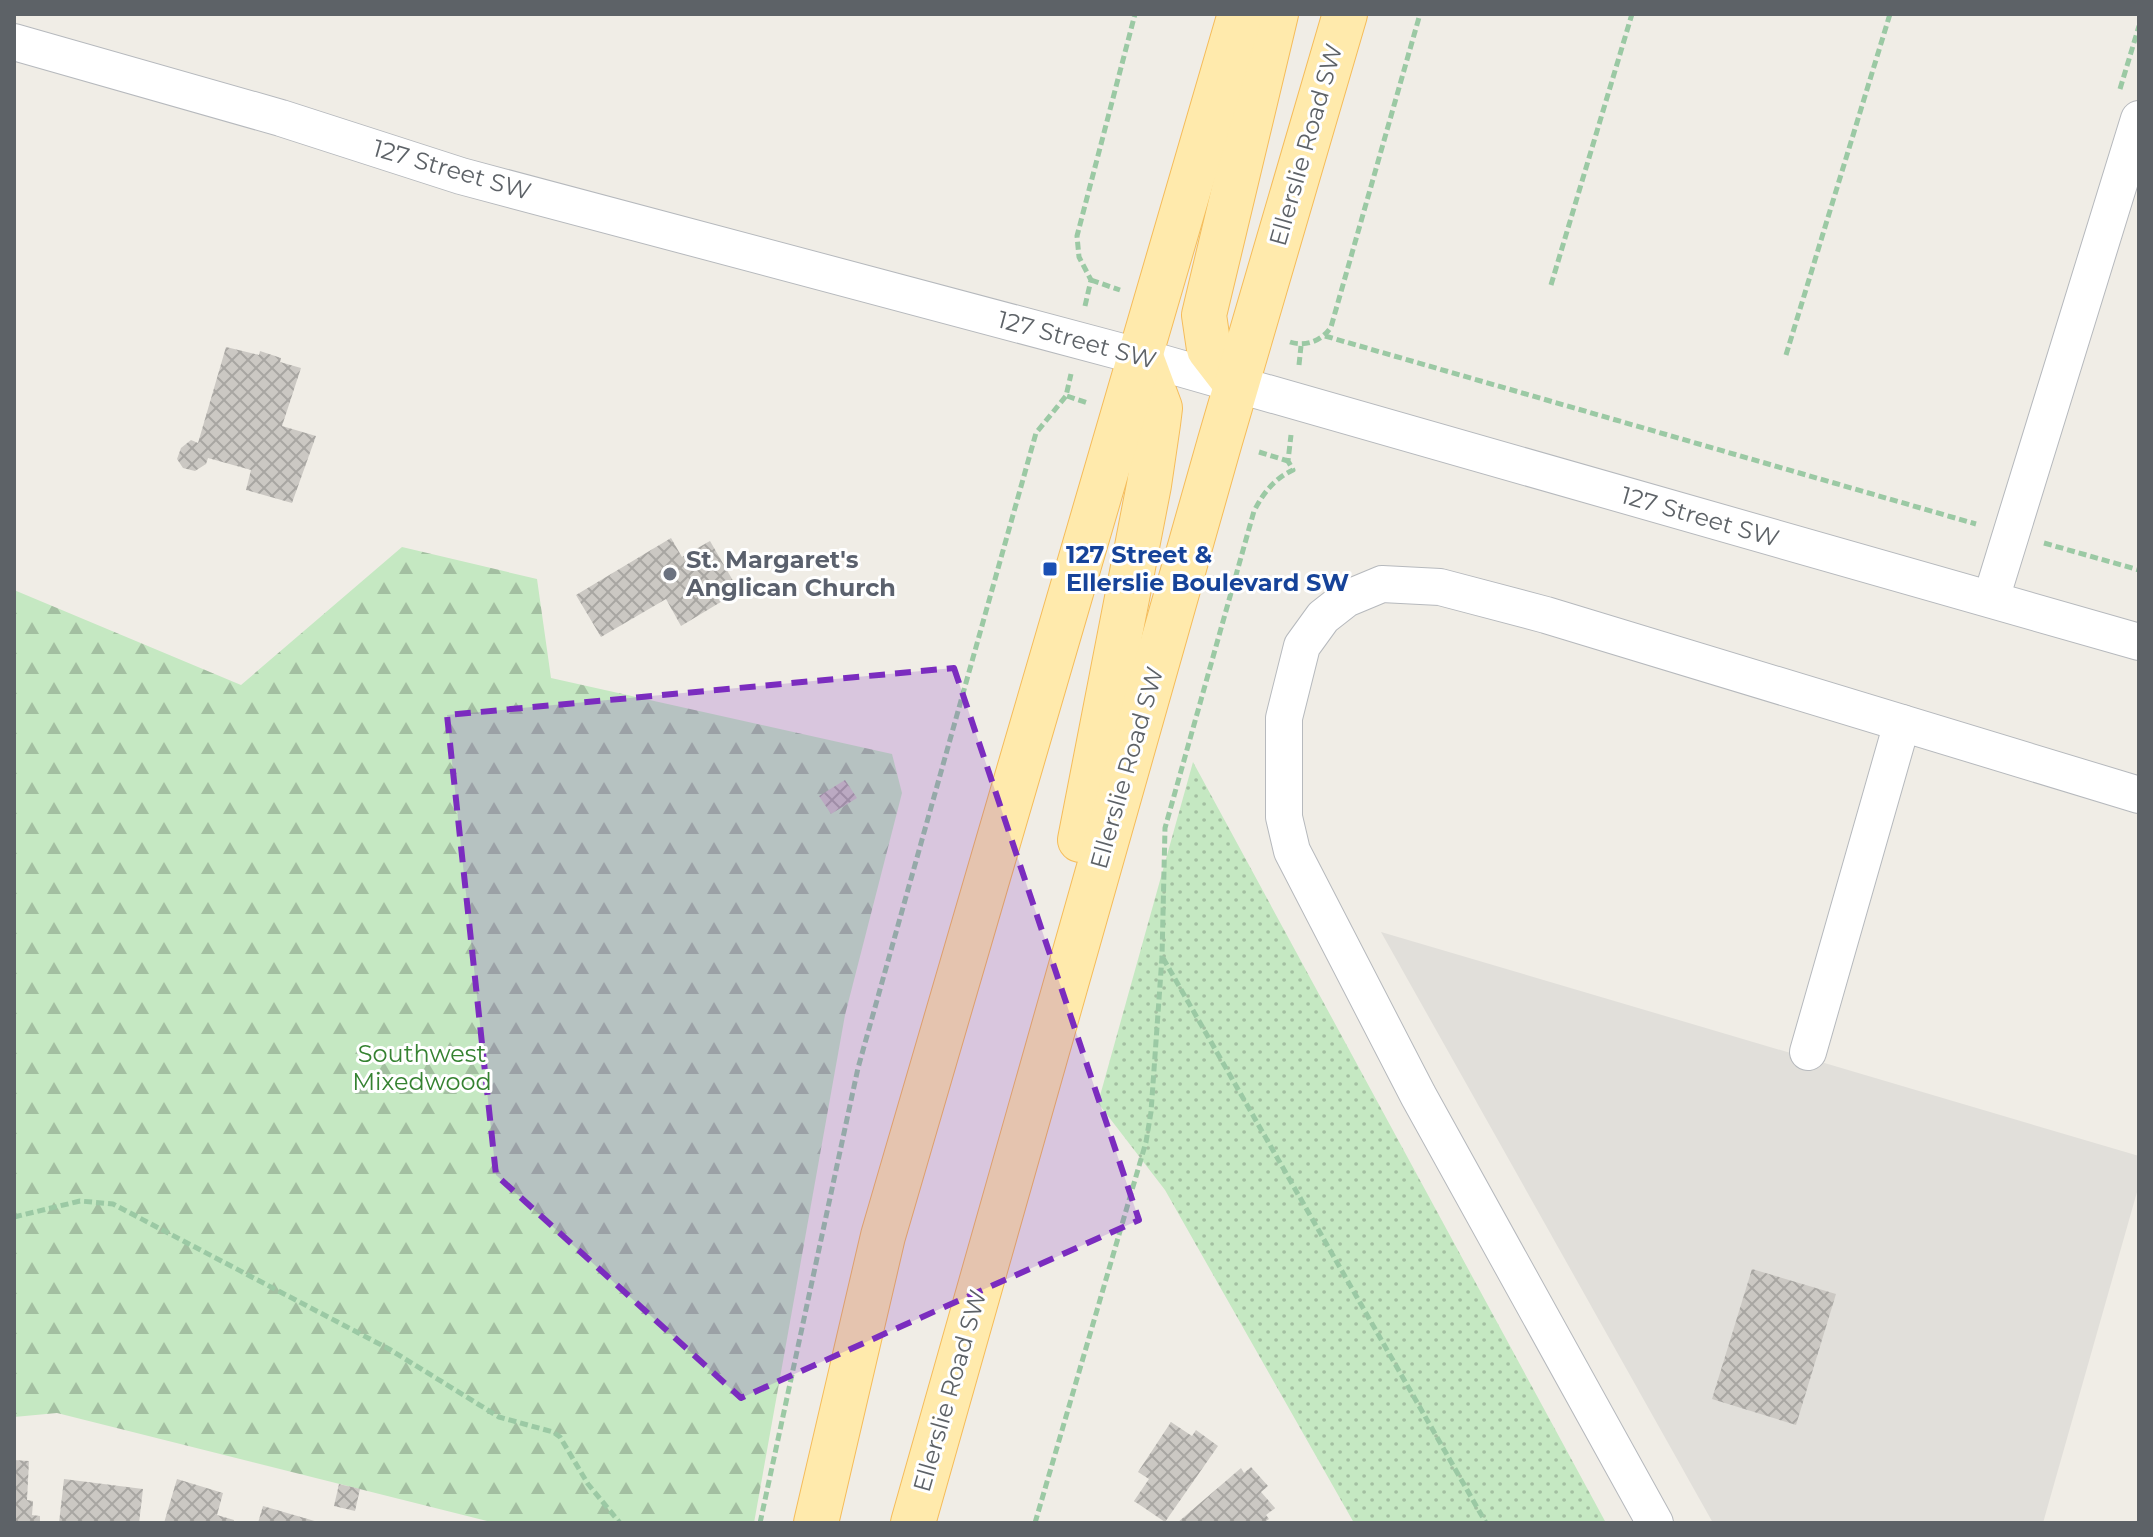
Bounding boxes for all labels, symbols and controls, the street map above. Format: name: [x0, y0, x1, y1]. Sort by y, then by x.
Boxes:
street label: Ellerslie Road SW: [1263, 40, 1348, 249]
street label: 127 Street SW: [370, 133, 534, 206]
street label: 127 Street SW: [995, 304, 1160, 375]
street label: 127 Street SW: [1618, 480, 1782, 553]
place label: 127 Street & Ellerslie Boulevard SW: [1066, 540, 1349, 597]
place label: St. Margaret's Anglican Church: [685, 545, 896, 602]
marker: 127 Street & Ellerslie Boulevard SW: [1041, 560, 1059, 578]
marker: St. Margaret's Anglican Church: [661, 565, 679, 583]
street label: Ellerslie Road SW: [1084, 663, 1169, 872]
park label: Southwest Mixedwood: [352, 1039, 492, 1096]
street label: Ellerslie Road SW: [907, 1286, 992, 1495]

